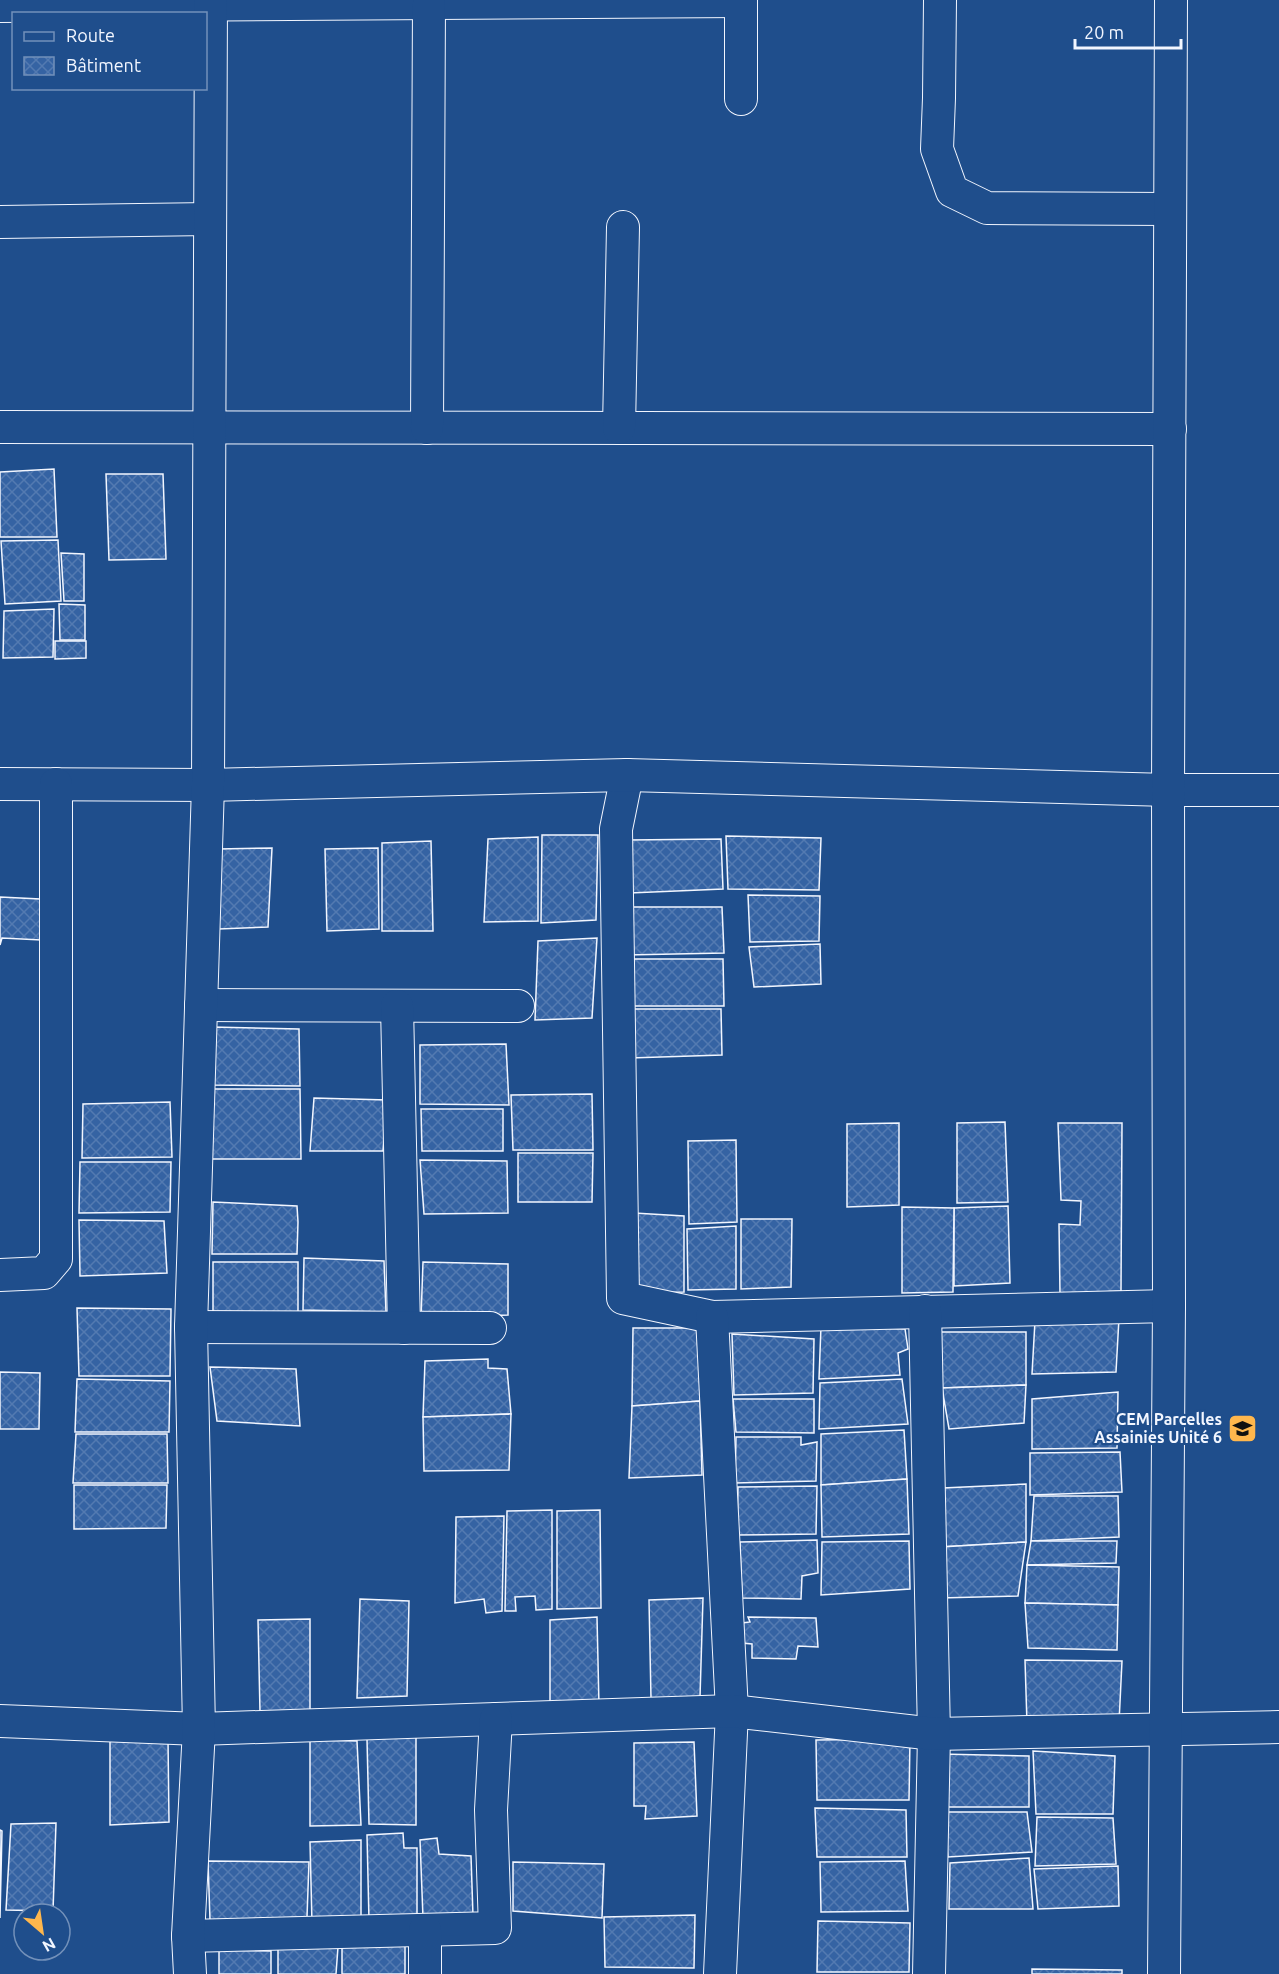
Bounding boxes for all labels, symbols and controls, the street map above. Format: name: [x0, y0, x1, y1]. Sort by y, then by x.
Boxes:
legend: [12, 12, 207, 90]
scale bar: [1075, 12, 1182, 50]
text: 20 m: [1084, 22, 1124, 42]
text: Route: [66, 25, 115, 45]
text: Bâtiment: [66, 55, 141, 75]
place label: CEM Parcelles Assainies Unité 6: [1094, 1410, 1222, 1446]
school or university icon: CEM Parcelles Assainies Unité 6: [1227, 1412, 1259, 1444]
north arrow: [12, 1902, 72, 1962]
text: N: [40, 1934, 59, 1956]

